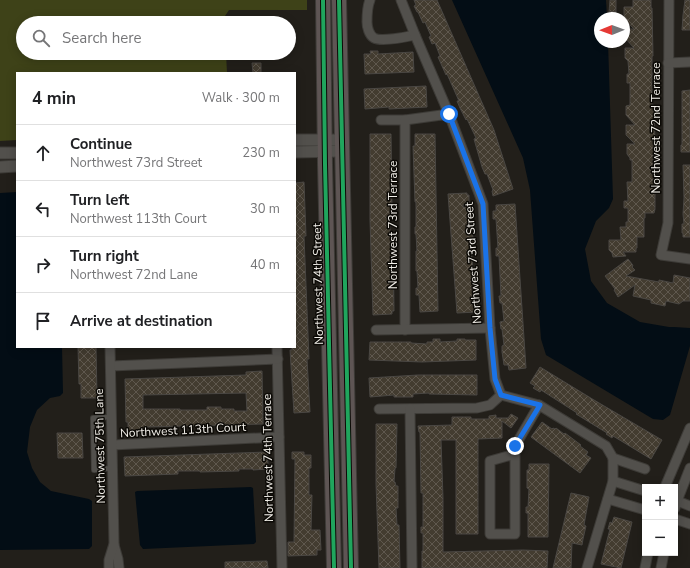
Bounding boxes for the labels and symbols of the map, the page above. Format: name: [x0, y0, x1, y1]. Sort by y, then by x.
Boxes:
north arrow: [594, 12, 630, 48]
street label: Northwest 72nd Terrace: [648, 62, 664, 194]
route start: [440, 105, 458, 123]
street label: Northwest 73rd Terrace: [385, 161, 401, 289]
street label: Northwest 73rd Street: [461, 201, 485, 324]
street label: Northwest 74th Street: [309, 222, 327, 345]
street label: Northwest 75th Lane: [91, 388, 109, 504]
street label: Northwest 74th Terrace: [259, 394, 277, 522]
street label: Northwest 113th Court: [120, 419, 247, 441]
route end: [506, 437, 524, 455]

